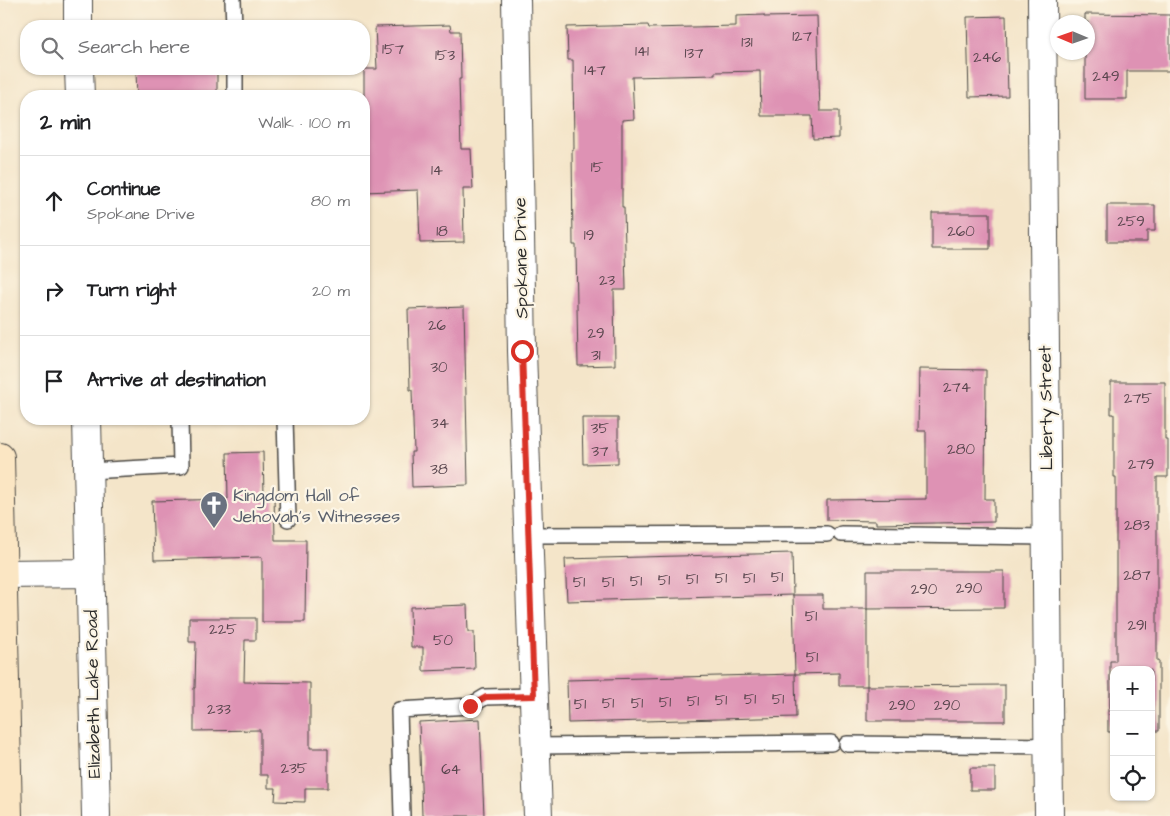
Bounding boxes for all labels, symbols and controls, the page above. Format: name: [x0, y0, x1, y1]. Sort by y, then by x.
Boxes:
north arrow: [1050, 15, 1095, 60]
search box: [20, 20, 370, 75]
house number: 127: [792, 26, 812, 47]
house number: 131: [741, 32, 753, 53]
icon: search: [38, 34, 66, 62]
text: Search here: [78, 34, 190, 61]
house number: 157: [382, 39, 404, 60]
house number: 141: [635, 41, 649, 62]
house number: 137: [685, 43, 703, 64]
house number: 153: [435, 45, 455, 66]
house number: 246: [973, 47, 1002, 68]
house number: 147: [584, 60, 606, 81]
house number: 249: [1092, 66, 1120, 87]
text: 2 min: [40, 108, 90, 137]
text: Walk · 100 m: [258, 112, 350, 134]
house number: 15: [591, 157, 604, 178]
house number: 14: [431, 160, 443, 181]
text: Continue: [87, 176, 161, 203]
icon: ahead: [40, 187, 68, 215]
text: 80 m: [311, 190, 350, 212]
street label: Spokane Drive: [507, 197, 535, 319]
text: Spokane Drive: [87, 203, 195, 225]
house number: 259: [1117, 211, 1145, 232]
house number: 18: [436, 221, 448, 242]
house number: 260: [947, 221, 975, 242]
house number: 19: [584, 225, 594, 246]
house number: 23: [599, 270, 615, 291]
icon: right: [40, 277, 68, 305]
text: Turn right: [87, 277, 176, 304]
text: 20 m: [312, 280, 350, 302]
house number: 26: [428, 315, 447, 336]
house number: 29: [587, 323, 605, 344]
route start: [511, 340, 534, 363]
house number: 31: [591, 345, 601, 366]
street label: Liberty Street: [1032, 345, 1061, 471]
house number: 30: [430, 357, 448, 378]
icon: arrive: [40, 367, 68, 395]
text: Arrive at destination: [87, 367, 266, 394]
house number: 274: [943, 377, 971, 398]
house number: 275: [1124, 388, 1153, 409]
house number: 34: [431, 413, 449, 434]
house number: 35: [591, 418, 609, 439]
house number: 280: [947, 439, 975, 460]
house number: 37: [592, 441, 608, 462]
house number: 279: [1128, 454, 1154, 475]
house number: 38: [430, 459, 448, 480]
place label: Kingdom Hall of Jehovah's Witnesses: [233, 483, 400, 529]
church icon: Kingdom Hall of Jehovah's Witnesses: [199, 490, 229, 529]
house number: 283: [1124, 515, 1150, 536]
house number: 287: [1123, 565, 1151, 586]
house number: 51: [771, 567, 783, 588]
house number: 51: [715, 568, 727, 589]
house number: 51: [743, 568, 755, 589]
house number: 51: [686, 569, 698, 590]
house number: 51: [658, 570, 670, 591]
house number: 51: [630, 571, 642, 592]
house number: 51: [573, 572, 585, 593]
house number: 51: [602, 572, 614, 593]
house number: 290: [956, 578, 983, 599]
house number: 290: [911, 579, 938, 600]
house number: 51: [805, 606, 817, 627]
street label: Elizabeth Lake Road: [79, 610, 107, 778]
house number: 291: [1127, 615, 1147, 636]
house number: 225: [209, 619, 237, 640]
house number: 50: [433, 630, 454, 651]
house number: 51: [806, 647, 818, 668]
map controls: [1110, 666, 1155, 801]
button: +: [1110, 666, 1155, 711]
house number: 51: [744, 689, 756, 710]
house number: 51: [772, 689, 784, 710]
house number: 51: [715, 690, 727, 711]
house number: 51: [687, 691, 699, 712]
house number: 51: [659, 692, 671, 713]
house number: 51: [602, 693, 614, 714]
house number: 51: [631, 693, 643, 714]
house number: 51: [574, 694, 586, 715]
route end: [459, 695, 482, 718]
house number: 290: [889, 695, 916, 716]
house number: 290: [934, 695, 961, 716]
house number: 233: [207, 699, 231, 720]
button: −: [1110, 711, 1155, 756]
button: locate: [1110, 756, 1155, 801]
house number: 235: [281, 758, 308, 779]
house number: 64: [441, 759, 461, 780]

